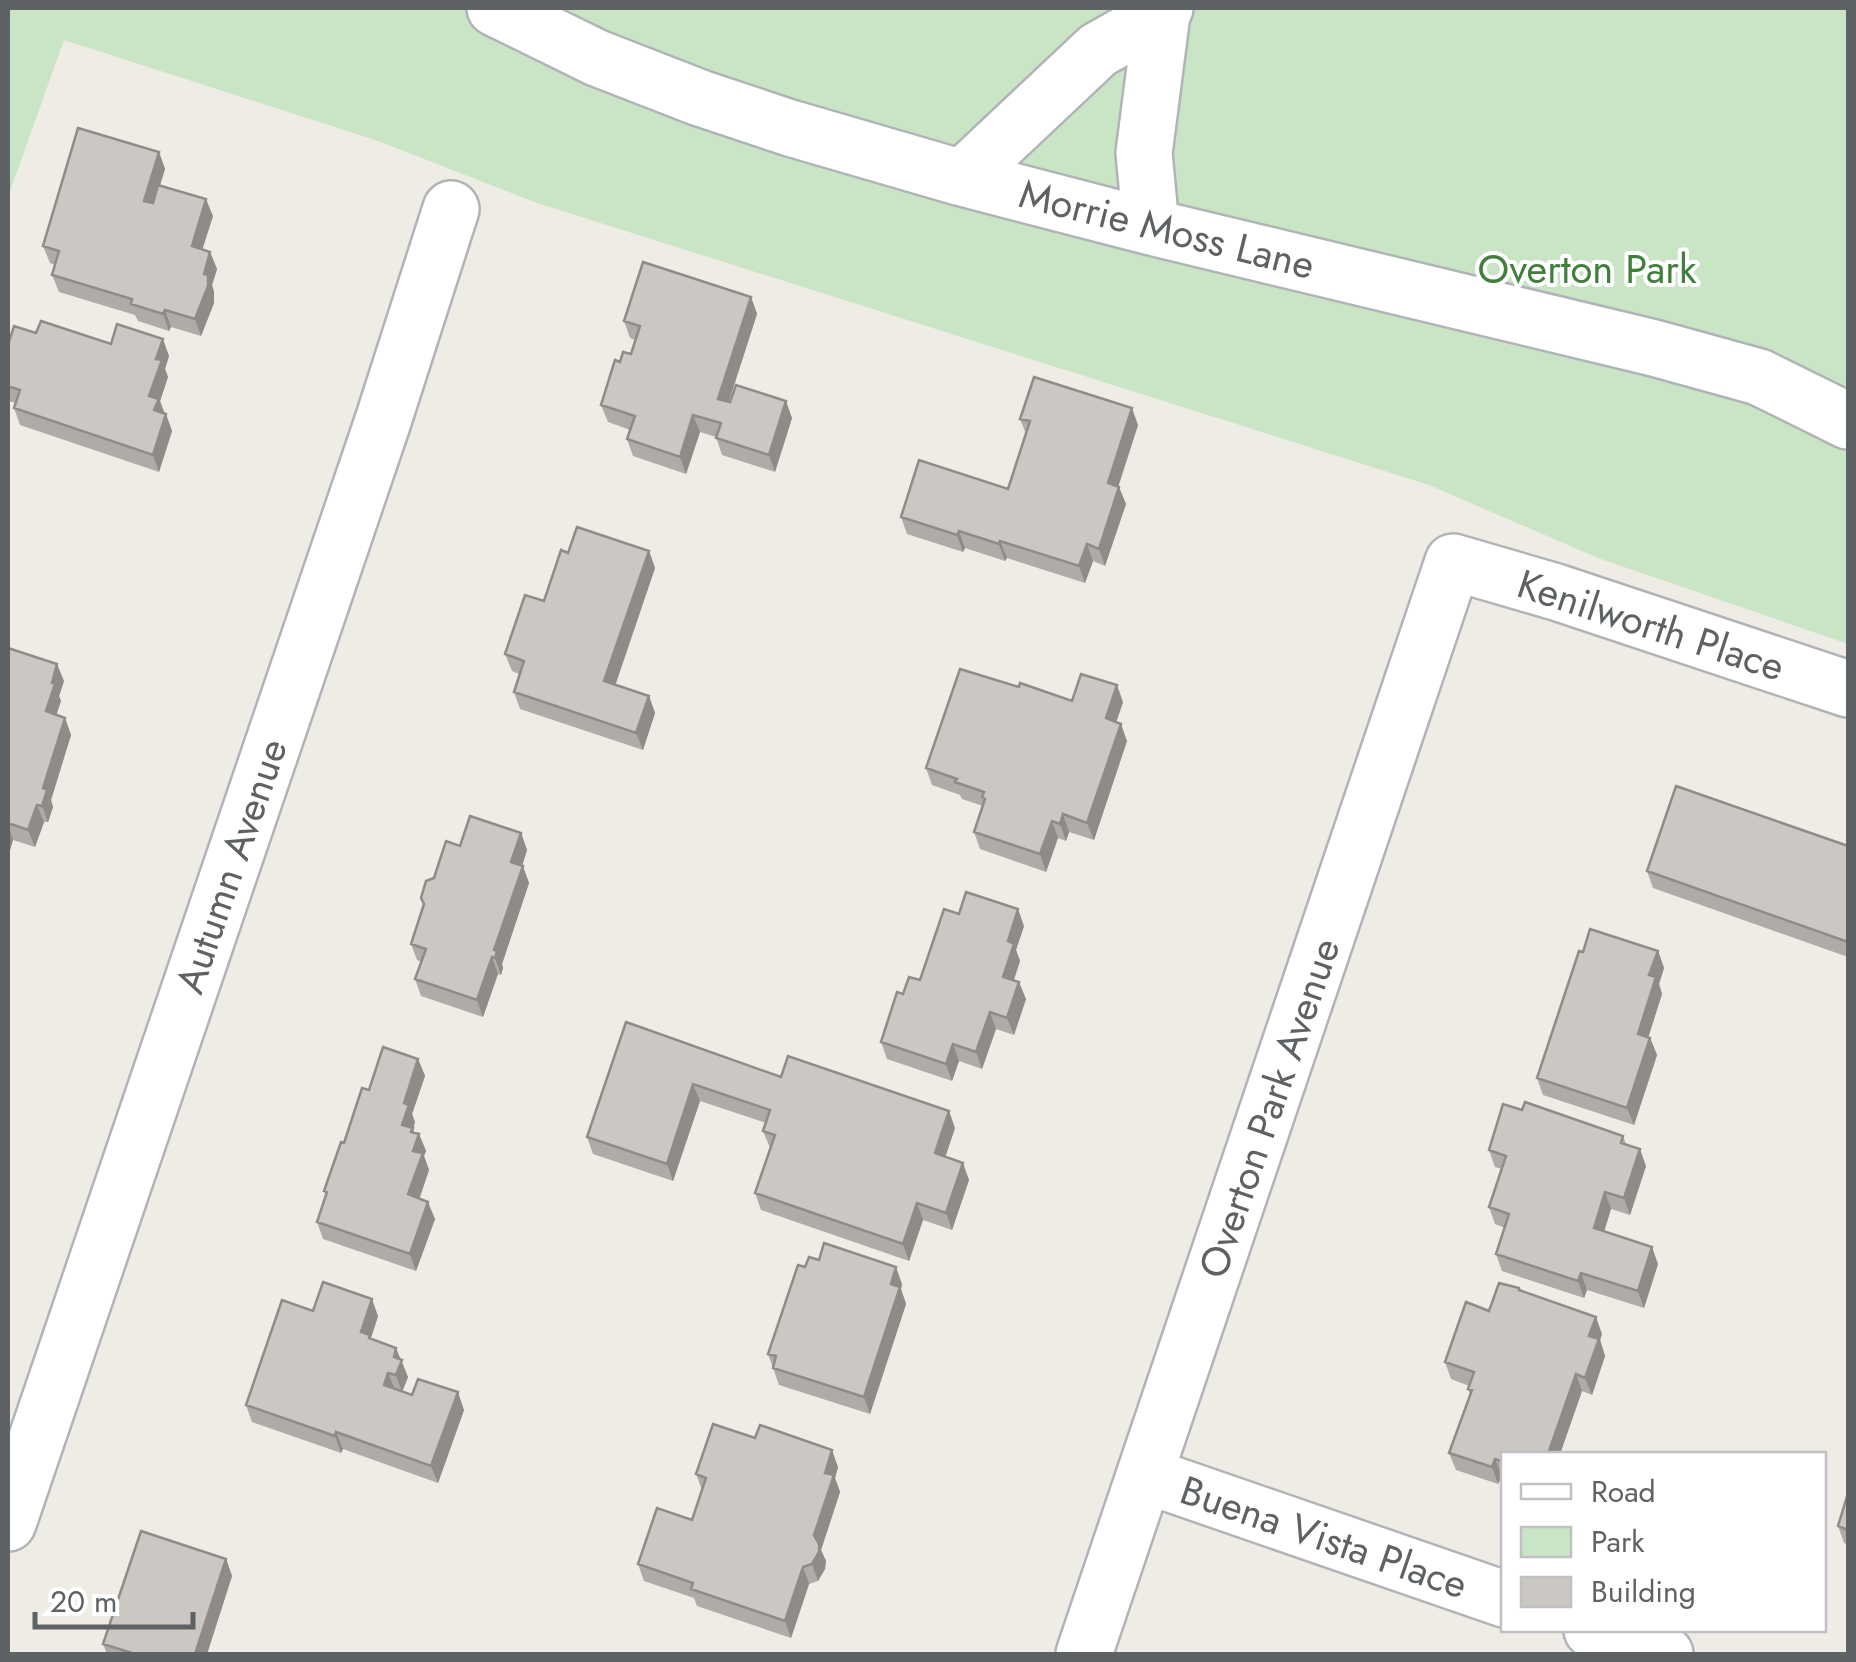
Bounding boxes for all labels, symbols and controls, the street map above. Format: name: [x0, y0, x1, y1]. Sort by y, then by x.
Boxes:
street label: Morrie Moss Lane: [1013, 164, 1321, 294]
park label: Overton Park: [1477, 240, 1697, 298]
street label: Kenilworth Place: [1510, 555, 1792, 695]
street label: Autumn Avenue: [160, 731, 302, 1001]
street label: Overton Park Avenue: [1184, 930, 1354, 1286]
legend: [1501, 1452, 1826, 1632]
street label: Buena Vista Place: [1173, 1461, 1475, 1613]
text: Road: [1591, 1470, 1656, 1513]
text: Park: [1591, 1520, 1645, 1563]
scale bar: [35, 1567, 192, 1629]
text: Building: [1591, 1570, 1696, 1613]
text: 20 m: [50, 1580, 117, 1623]

